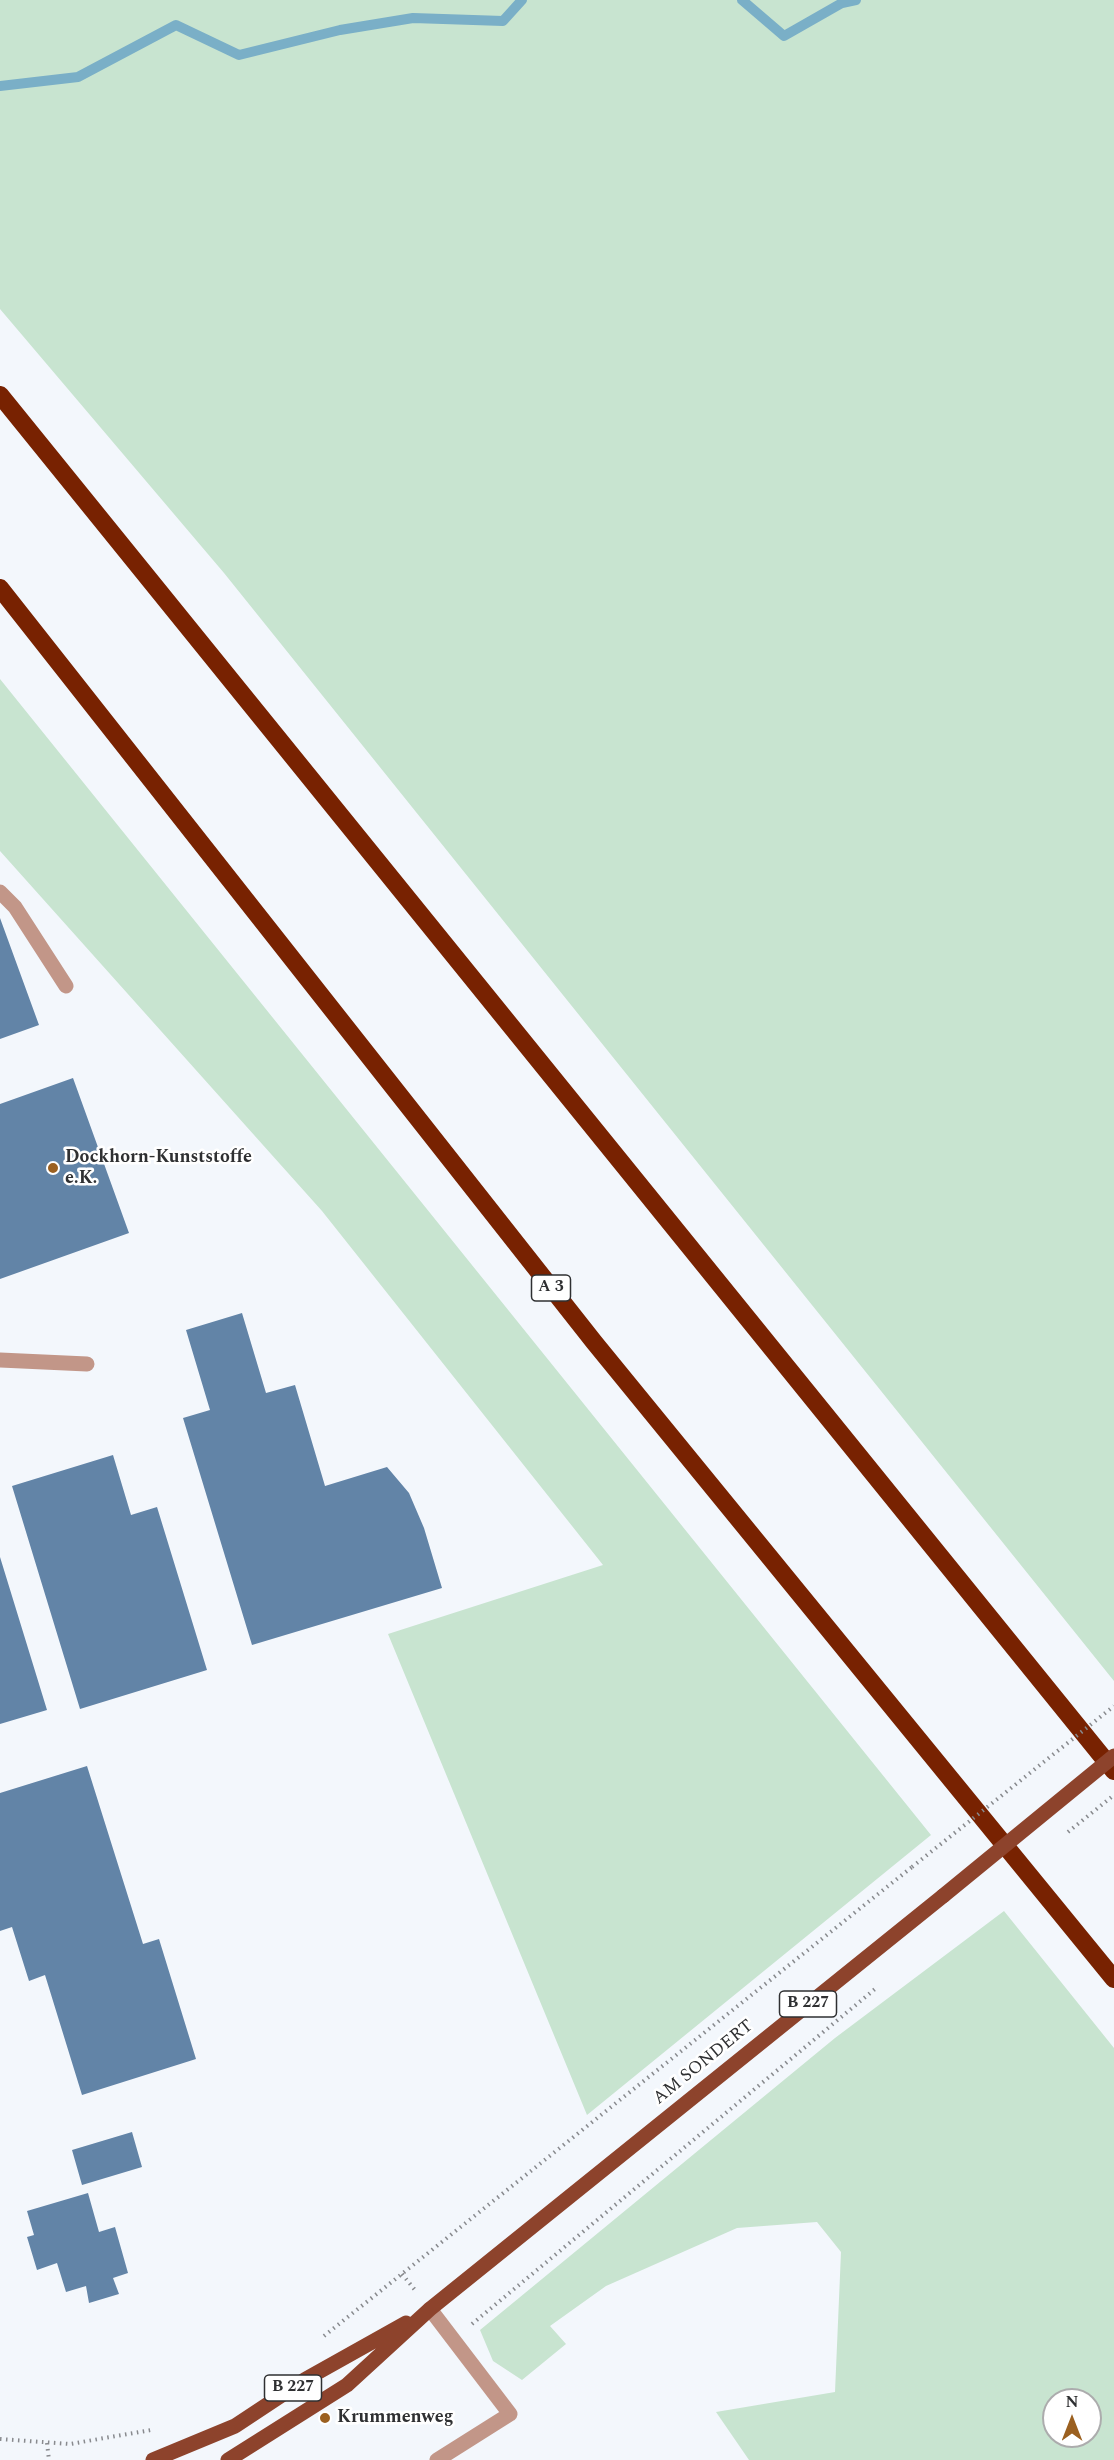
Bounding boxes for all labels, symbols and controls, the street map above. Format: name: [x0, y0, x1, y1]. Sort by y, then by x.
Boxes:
place label: Dockhorn-Kunststoffe e.K.: [65, 1147, 252, 1190]
marker: Dockhorn-Kunststoffe e.K.: [46, 1161, 60, 1175]
road number: A 3: [532, 1275, 570, 1301]
road number: B 227: [780, 1991, 836, 2017]
street label: AM SONDERT: [649, 2016, 759, 2110]
road number: B 227: [264, 2375, 322, 2401]
north arrow: [1042, 2388, 1102, 2448]
text: N: [1065, 2390, 1079, 2414]
place label: Krummenweg: [337, 2407, 453, 2429]
marker: Krummenweg: [318, 2411, 332, 2425]

